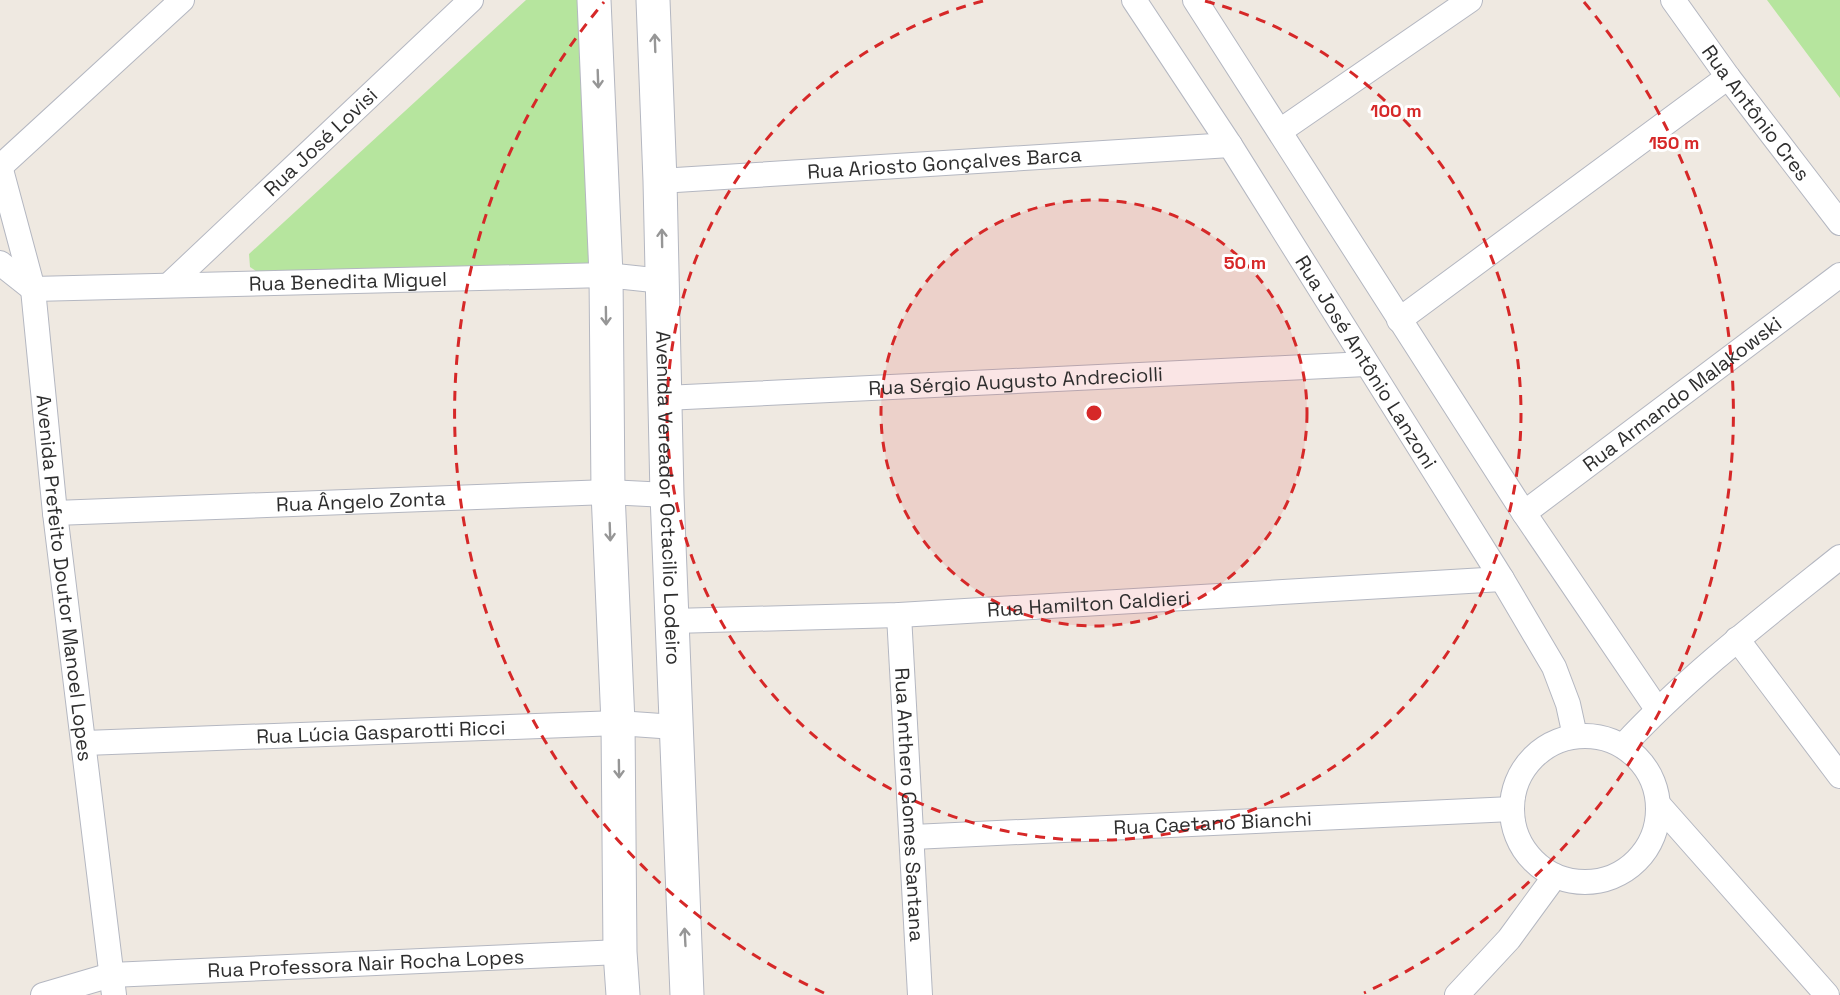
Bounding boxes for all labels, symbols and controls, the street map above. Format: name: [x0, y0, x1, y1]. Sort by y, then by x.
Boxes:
one-way arrow: [649, 34, 660, 54]
street label: Rua Antônio Cres: [1696, 40, 1816, 186]
one-way arrow: [592, 69, 603, 89]
street label: Rua José Lovisi: [258, 82, 383, 202]
text: 100 m: [1370, 99, 1422, 122]
text: 150 m: [1649, 131, 1699, 154]
street label: Rua Ariosto Gonçalves Barca: [806, 141, 1082, 185]
one-way arrow: [656, 229, 667, 249]
street label: Rua José Antônio Lanzoni: [1289, 250, 1443, 474]
text: 50 m: [1224, 251, 1266, 274]
street label: Rua Benedita Miguel: [248, 266, 447, 297]
one-way arrow: [600, 306, 612, 326]
street label: Rua Armando Malakowski: [1577, 311, 1787, 477]
street label: Avenida Vereador Octacilio Lodeiro: [650, 330, 687, 665]
street label: Rua Sérgio Augusto Andreciolli: [868, 361, 1164, 401]
street label: Avenida Prefeito Doutor Manoel Lopes: [30, 393, 98, 763]
centre of rings: [1084, 403, 1104, 423]
street label: Rua Ângelo Zonta: [276, 485, 446, 518]
one-way arrow: [604, 522, 615, 542]
street label: Rua Hamilton Caldieri: [986, 585, 1191, 623]
street label: Rua Anthero Gomes Santana: [889, 667, 930, 942]
street label: Rua Lúcia Gasparotti Ricci: [256, 714, 506, 750]
one-way arrow: [613, 759, 624, 779]
street label: Rua Caetano Bianchi: [1113, 805, 1312, 841]
one-way arrow: [679, 927, 690, 947]
street label: Rua Professora Nair Rocha Lopes: [207, 943, 525, 984]

